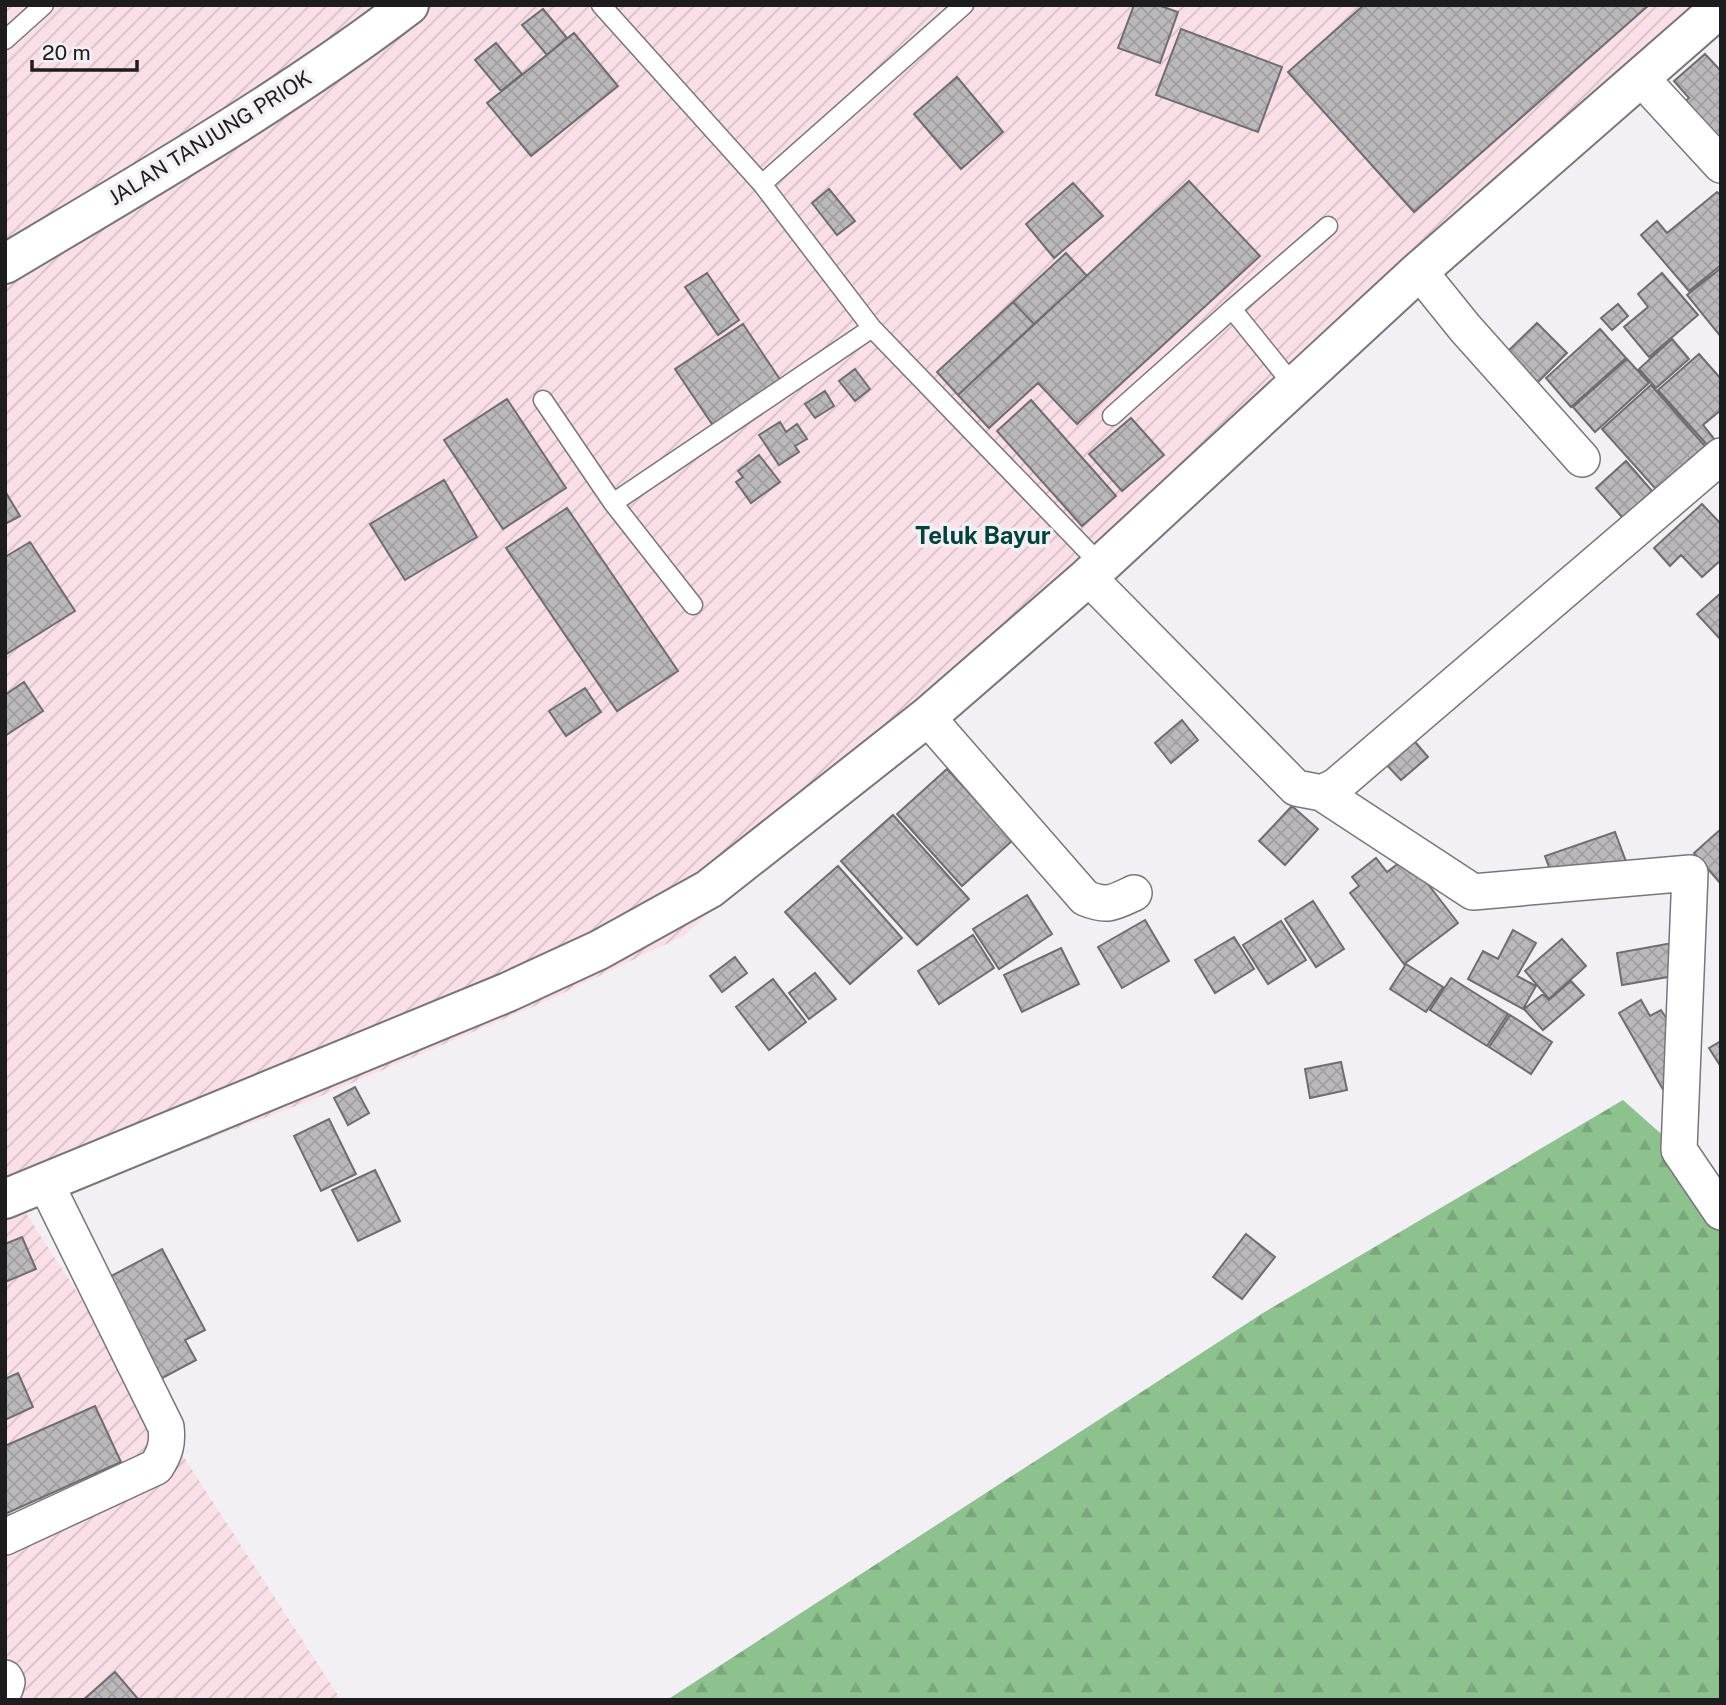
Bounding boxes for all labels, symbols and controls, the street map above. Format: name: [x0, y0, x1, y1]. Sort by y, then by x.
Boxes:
scale bar: [32, 28, 136, 72]
text: 20 m: [42, 40, 91, 65]
street label: JALAN TANJUNG PRIOK: [104, 65, 316, 210]
district label: Teluk Bayur: [915, 521, 1051, 549]

